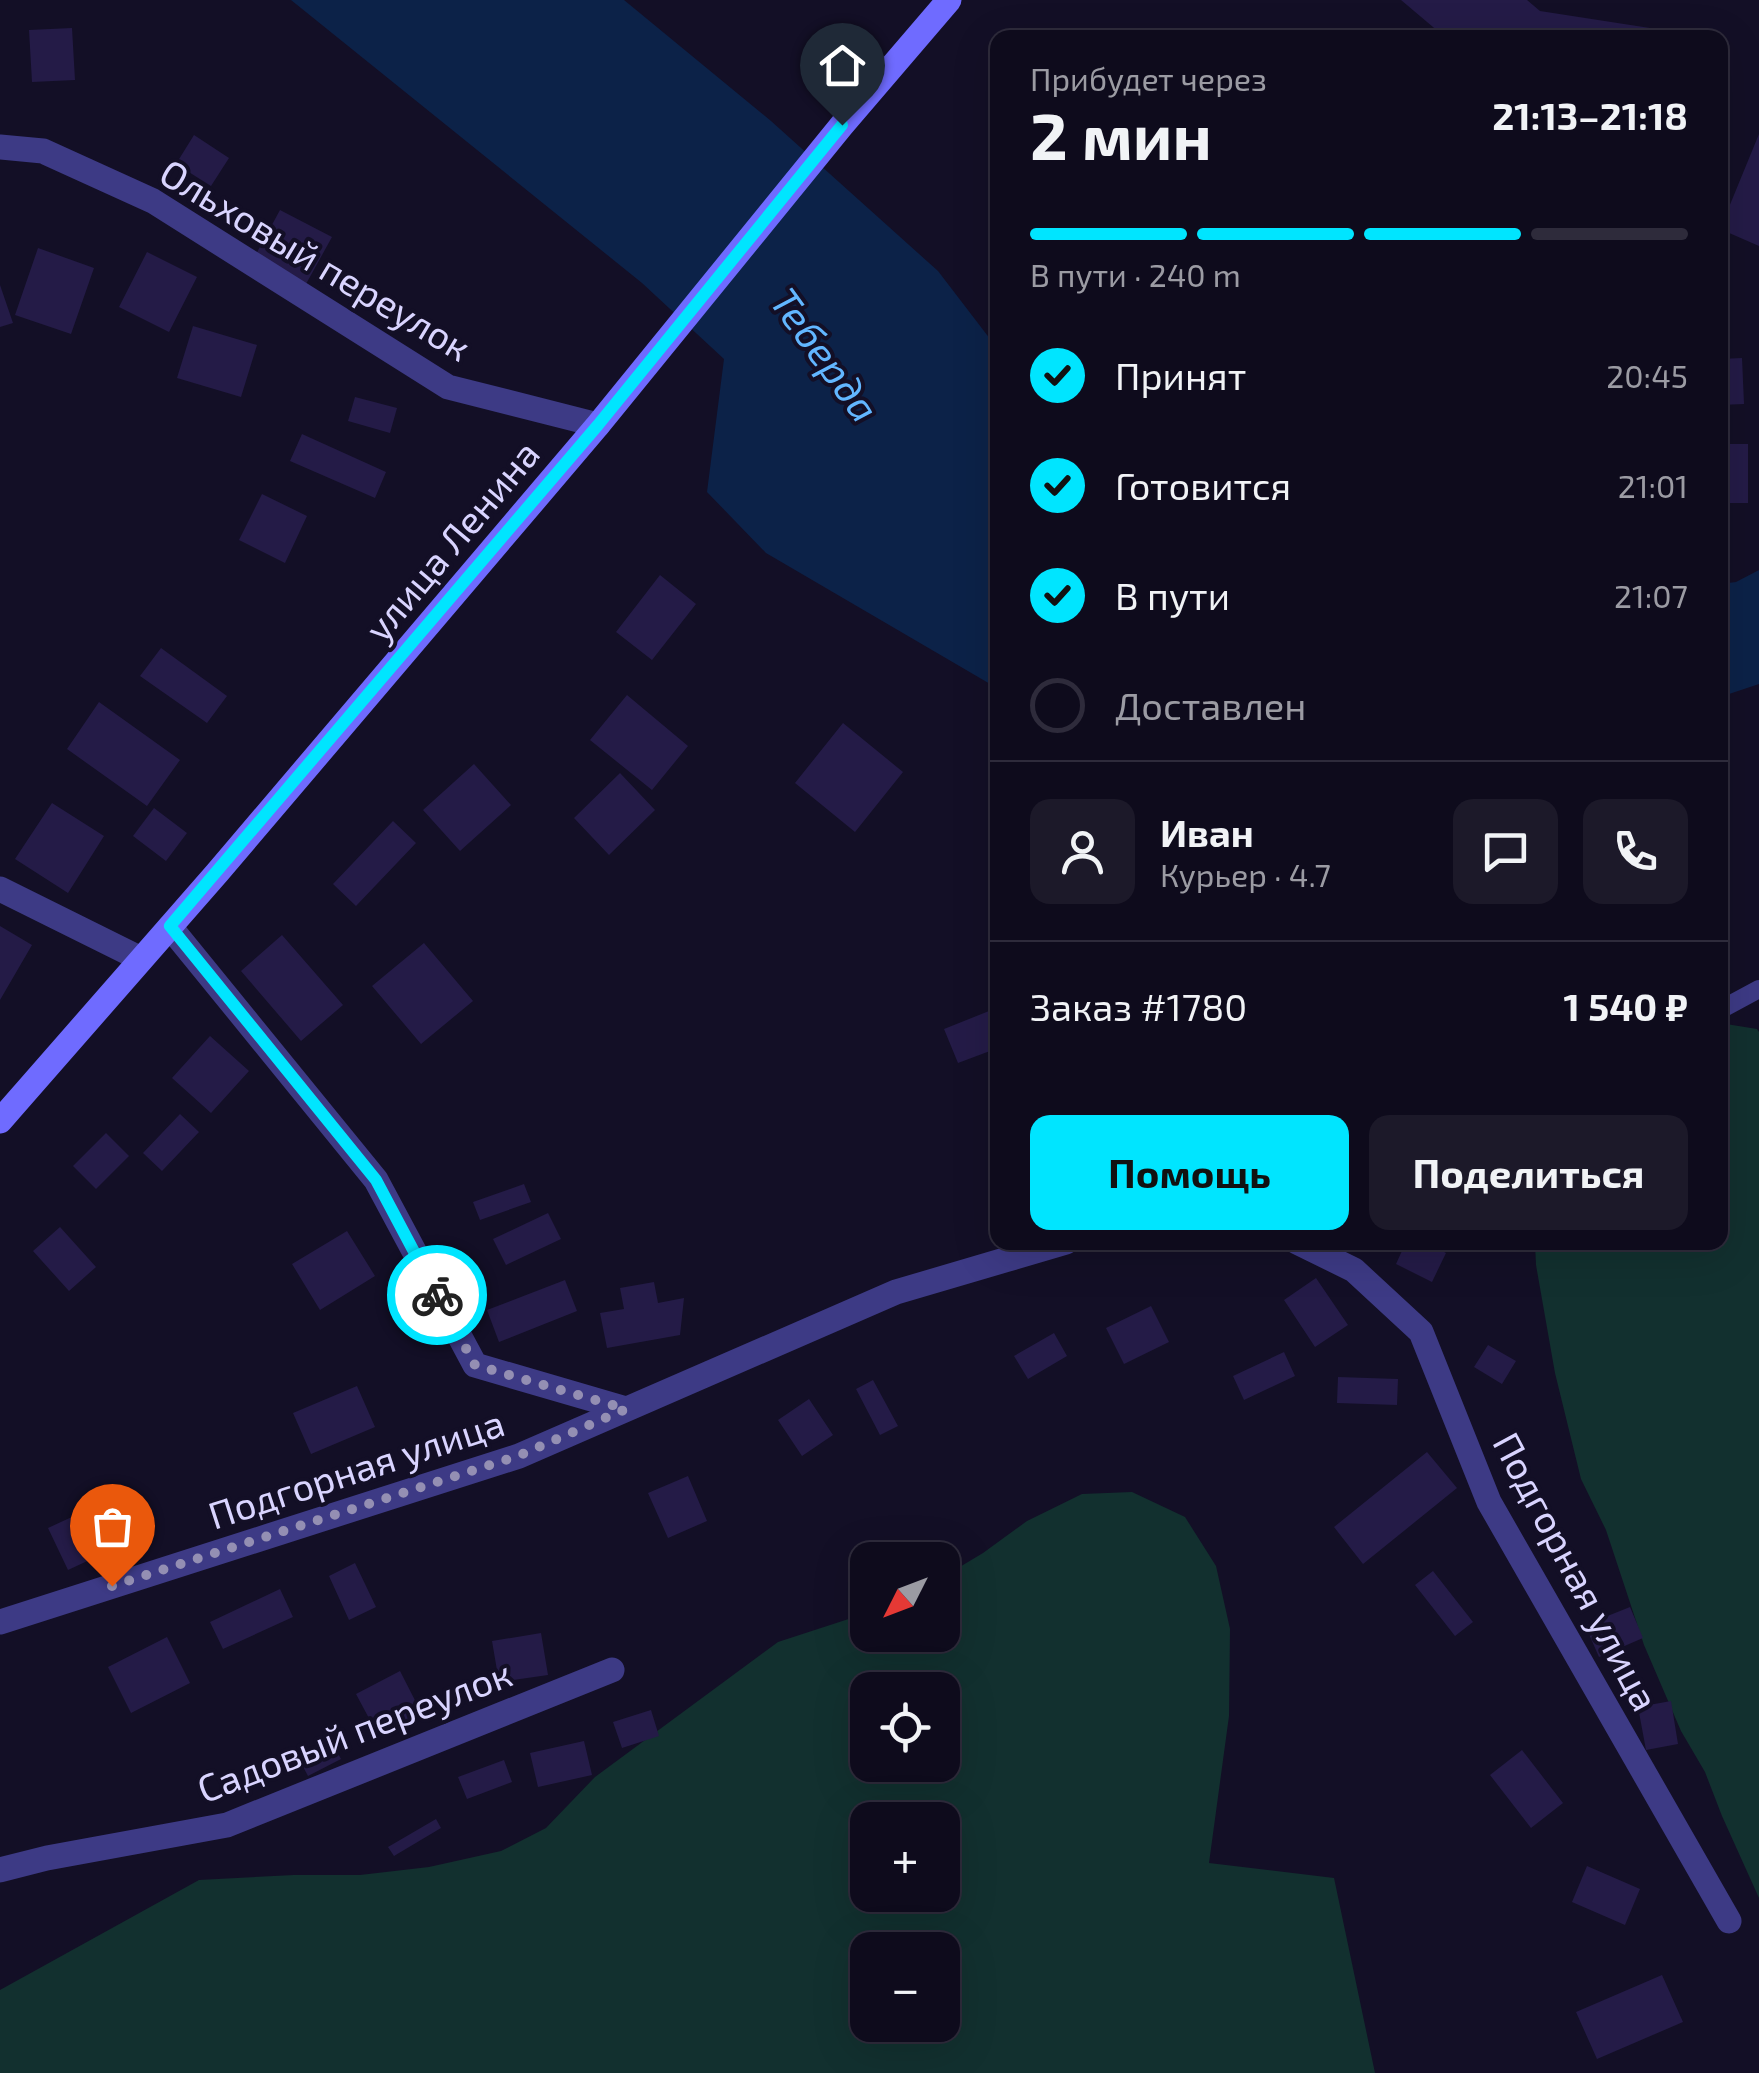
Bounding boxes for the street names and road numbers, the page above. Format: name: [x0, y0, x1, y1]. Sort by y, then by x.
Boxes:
street label: Ольховый переулок: [152, 148, 480, 370]
street label: улица Ленина: [354, 430, 548, 650]
street label: Подгорная улица: [202, 1398, 510, 1538]
street label: Подгорная улица: [1484, 1424, 1670, 1718]
street label: Садовый переулок: [190, 1649, 518, 1811]

